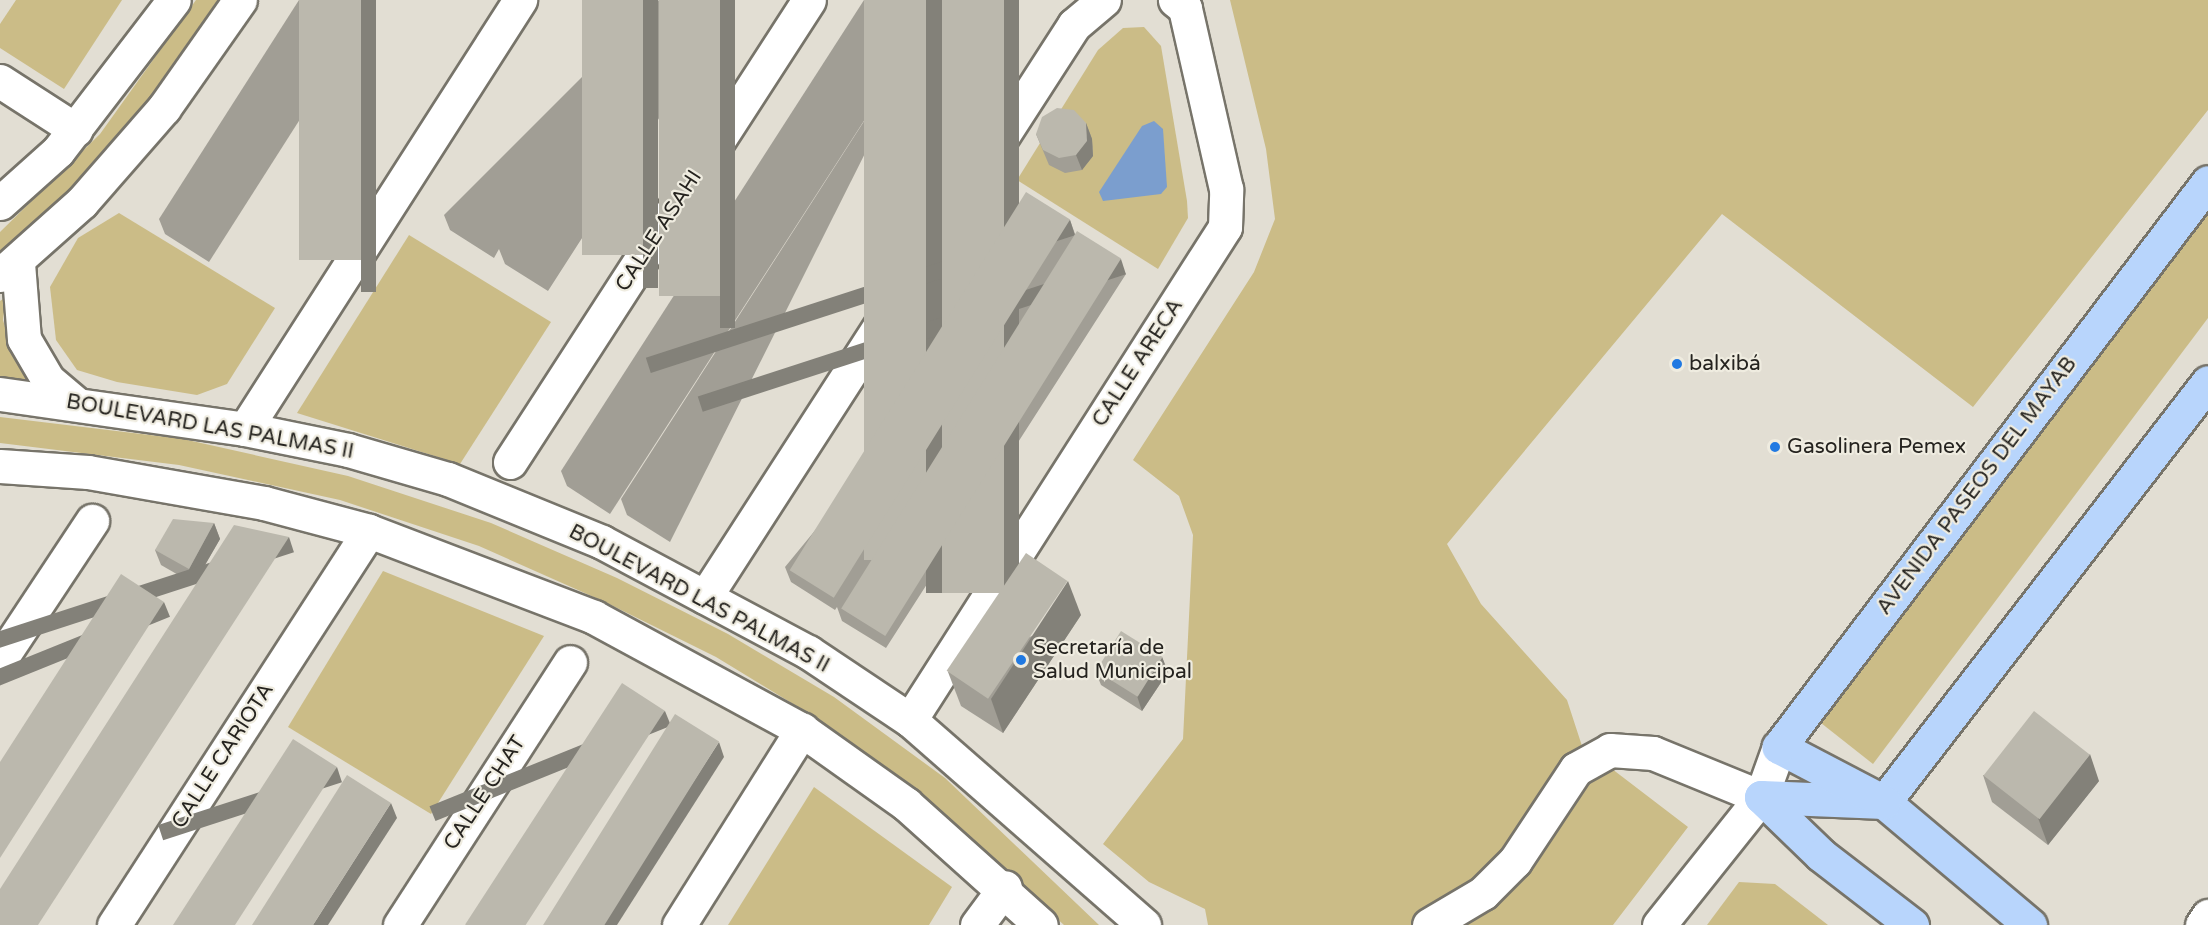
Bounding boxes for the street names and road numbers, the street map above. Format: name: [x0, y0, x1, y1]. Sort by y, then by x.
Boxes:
street label: CALLE ASAHI: [610, 166, 708, 296]
street label: CALLE ARECA: [1087, 294, 1189, 432]
street label: AVENIDA PASEOS DEL MAYAB: [1872, 352, 2082, 620]
street label: BOULEVARD LAS PALMAS II: [64, 389, 356, 465]
street label: BOULEVARD LAS PALMAS II: [564, 519, 834, 679]
street label: CALLE CARIOTA: [167, 679, 279, 833]
street label: CALLE CHAT: [439, 731, 531, 855]

